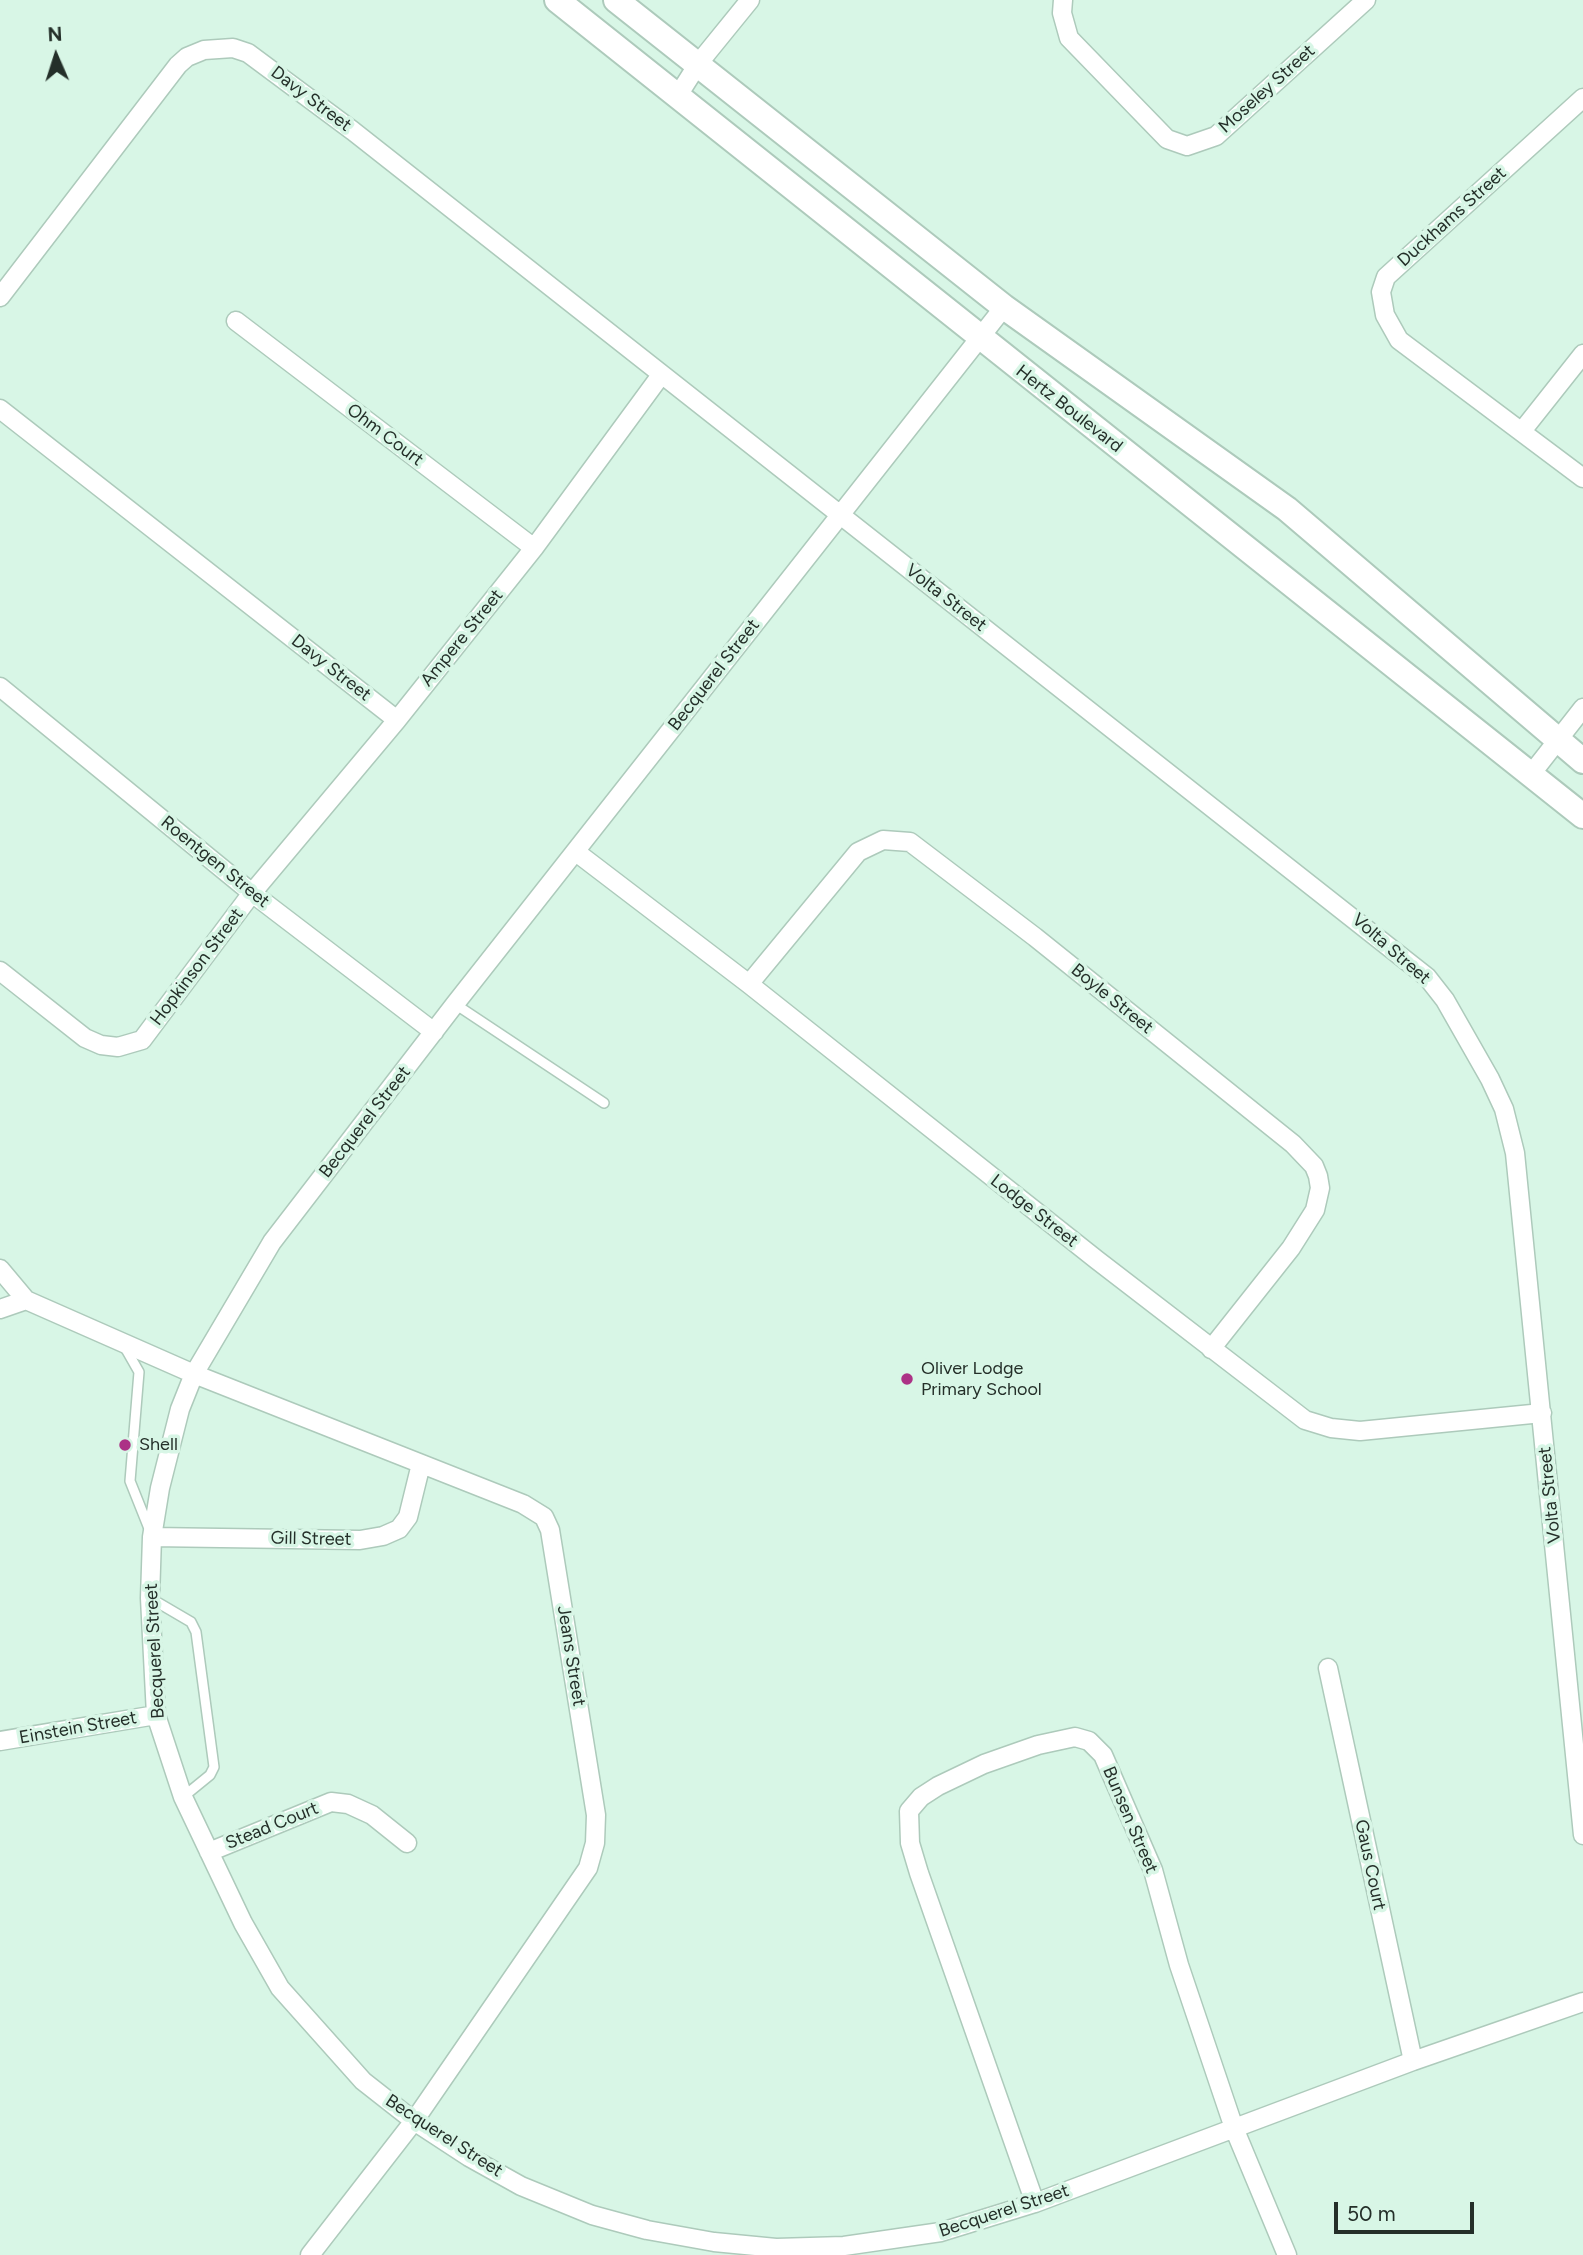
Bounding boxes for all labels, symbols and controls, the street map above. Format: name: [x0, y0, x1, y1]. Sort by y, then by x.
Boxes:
north arrow: [21, 21, 91, 91]
text: N: [47, 23, 63, 46]
street label: Moseley Street: [1215, 40, 1319, 138]
street label: Davy Street: [267, 62, 355, 136]
street label: Duckhams Street: [1393, 163, 1511, 271]
street label: Hertz Boulevard: [1011, 361, 1127, 457]
street label: Ohm Court: [343, 399, 427, 471]
street label: Volta Street: [901, 560, 991, 636]
street label: Ampere Street: [416, 585, 508, 691]
street label: Becquerel Street: [664, 615, 764, 735]
street label: Davy Street: [287, 630, 375, 706]
street label: Roentgen Street: [156, 812, 274, 912]
street label: Hopkinson Street: [146, 904, 248, 1030]
street label: Volta Street: [1347, 909, 1435, 989]
street label: Boyle Street: [1067, 959, 1157, 1039]
street label: Becquerel Street: [315, 1062, 415, 1182]
street label: Lodge Street: [986, 1170, 1082, 1252]
place label: Oliver Lodge Primary School: [921, 1358, 1042, 1400]
marker: Oliver Lodge Primary School: [899, 1371, 915, 1387]
place label: Shell: [139, 1434, 178, 1456]
marker: Shell: [117, 1437, 133, 1453]
street label: Volta Street: [1534, 1446, 1566, 1544]
street label: Gill Street: [271, 1527, 351, 1551]
street label: Becquerel Street: [141, 1583, 169, 1719]
street label: Jeans Street: [552, 1604, 590, 1708]
street label: Einstein Street: [18, 1707, 138, 1749]
street label: Bunsen Street: [1098, 1763, 1162, 1877]
street label: Stead Court: [222, 1798, 322, 1854]
street label: Gaus Court: [1350, 1818, 1390, 1912]
street label: Becquerel Street: [381, 2090, 507, 2182]
street label: Becquerel Street: [936, 2180, 1072, 2242]
scale bar: [1338, 2188, 1478, 2232]
text: 50 m: [1347, 2201, 1396, 2226]

